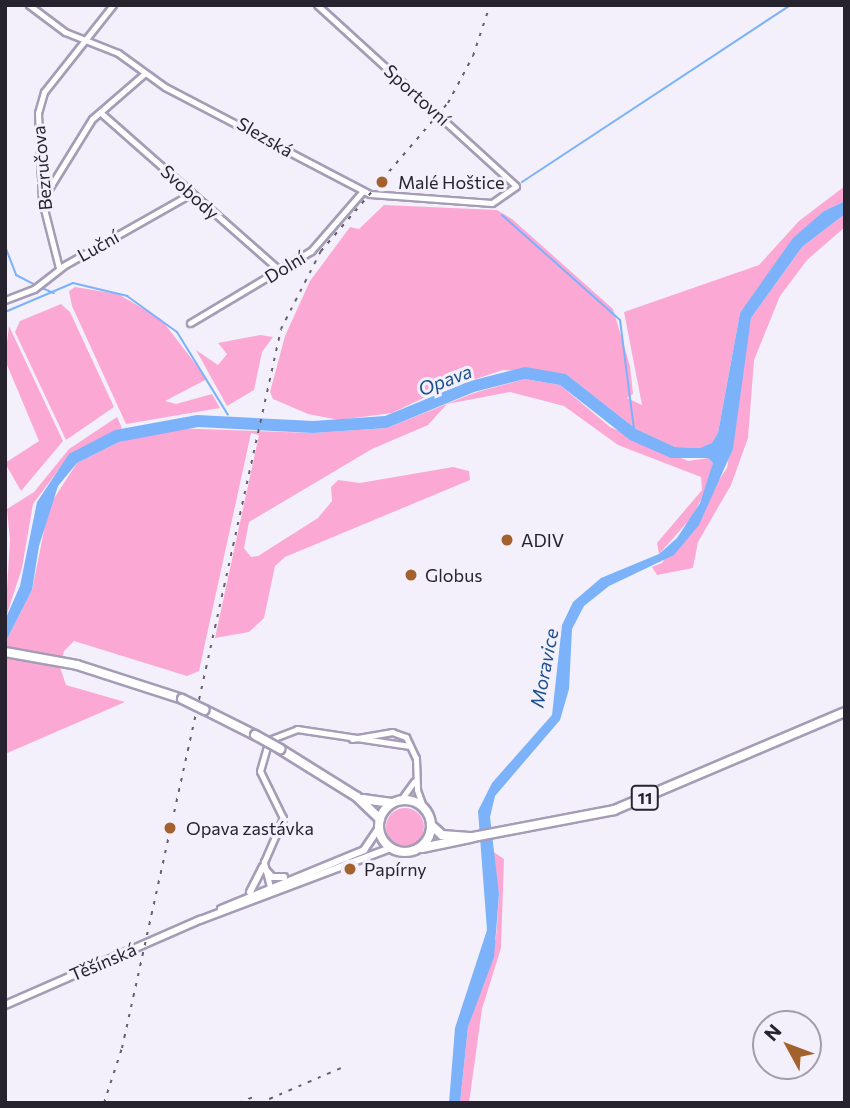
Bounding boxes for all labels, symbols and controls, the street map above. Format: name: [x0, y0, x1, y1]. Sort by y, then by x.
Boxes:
street label: Sportovní: [380, 60, 454, 130]
street label: Slezská: [233, 112, 297, 162]
street label: Bezručova: [28, 125, 56, 211]
street label: Svobody: [156, 160, 224, 224]
place label: Malé Hoštice: [398, 171, 505, 193]
marker: Malé Hoštice: [372, 172, 392, 192]
street label: Luční: [73, 226, 123, 266]
street label: Dolní: [261, 247, 309, 287]
water label: Opava: [415, 359, 475, 401]
place label: ADIV: [521, 529, 564, 551]
marker: ADIV: [499, 532, 515, 548]
place label: Globus: [425, 564, 482, 586]
marker: Globus: [403, 567, 419, 583]
water label: Moravice: [525, 626, 563, 710]
road number: 11: [629, 786, 661, 810]
place label: Opava zastávka: [186, 817, 314, 839]
marker: Opava zastávka: [160, 818, 180, 838]
place label: Papírny: [364, 858, 427, 880]
marker: Papírny: [342, 861, 358, 877]
street label: Těšínská: [67, 938, 139, 986]
north arrow: [752, 1010, 822, 1080]
text: N: [759, 1019, 786, 1045]

